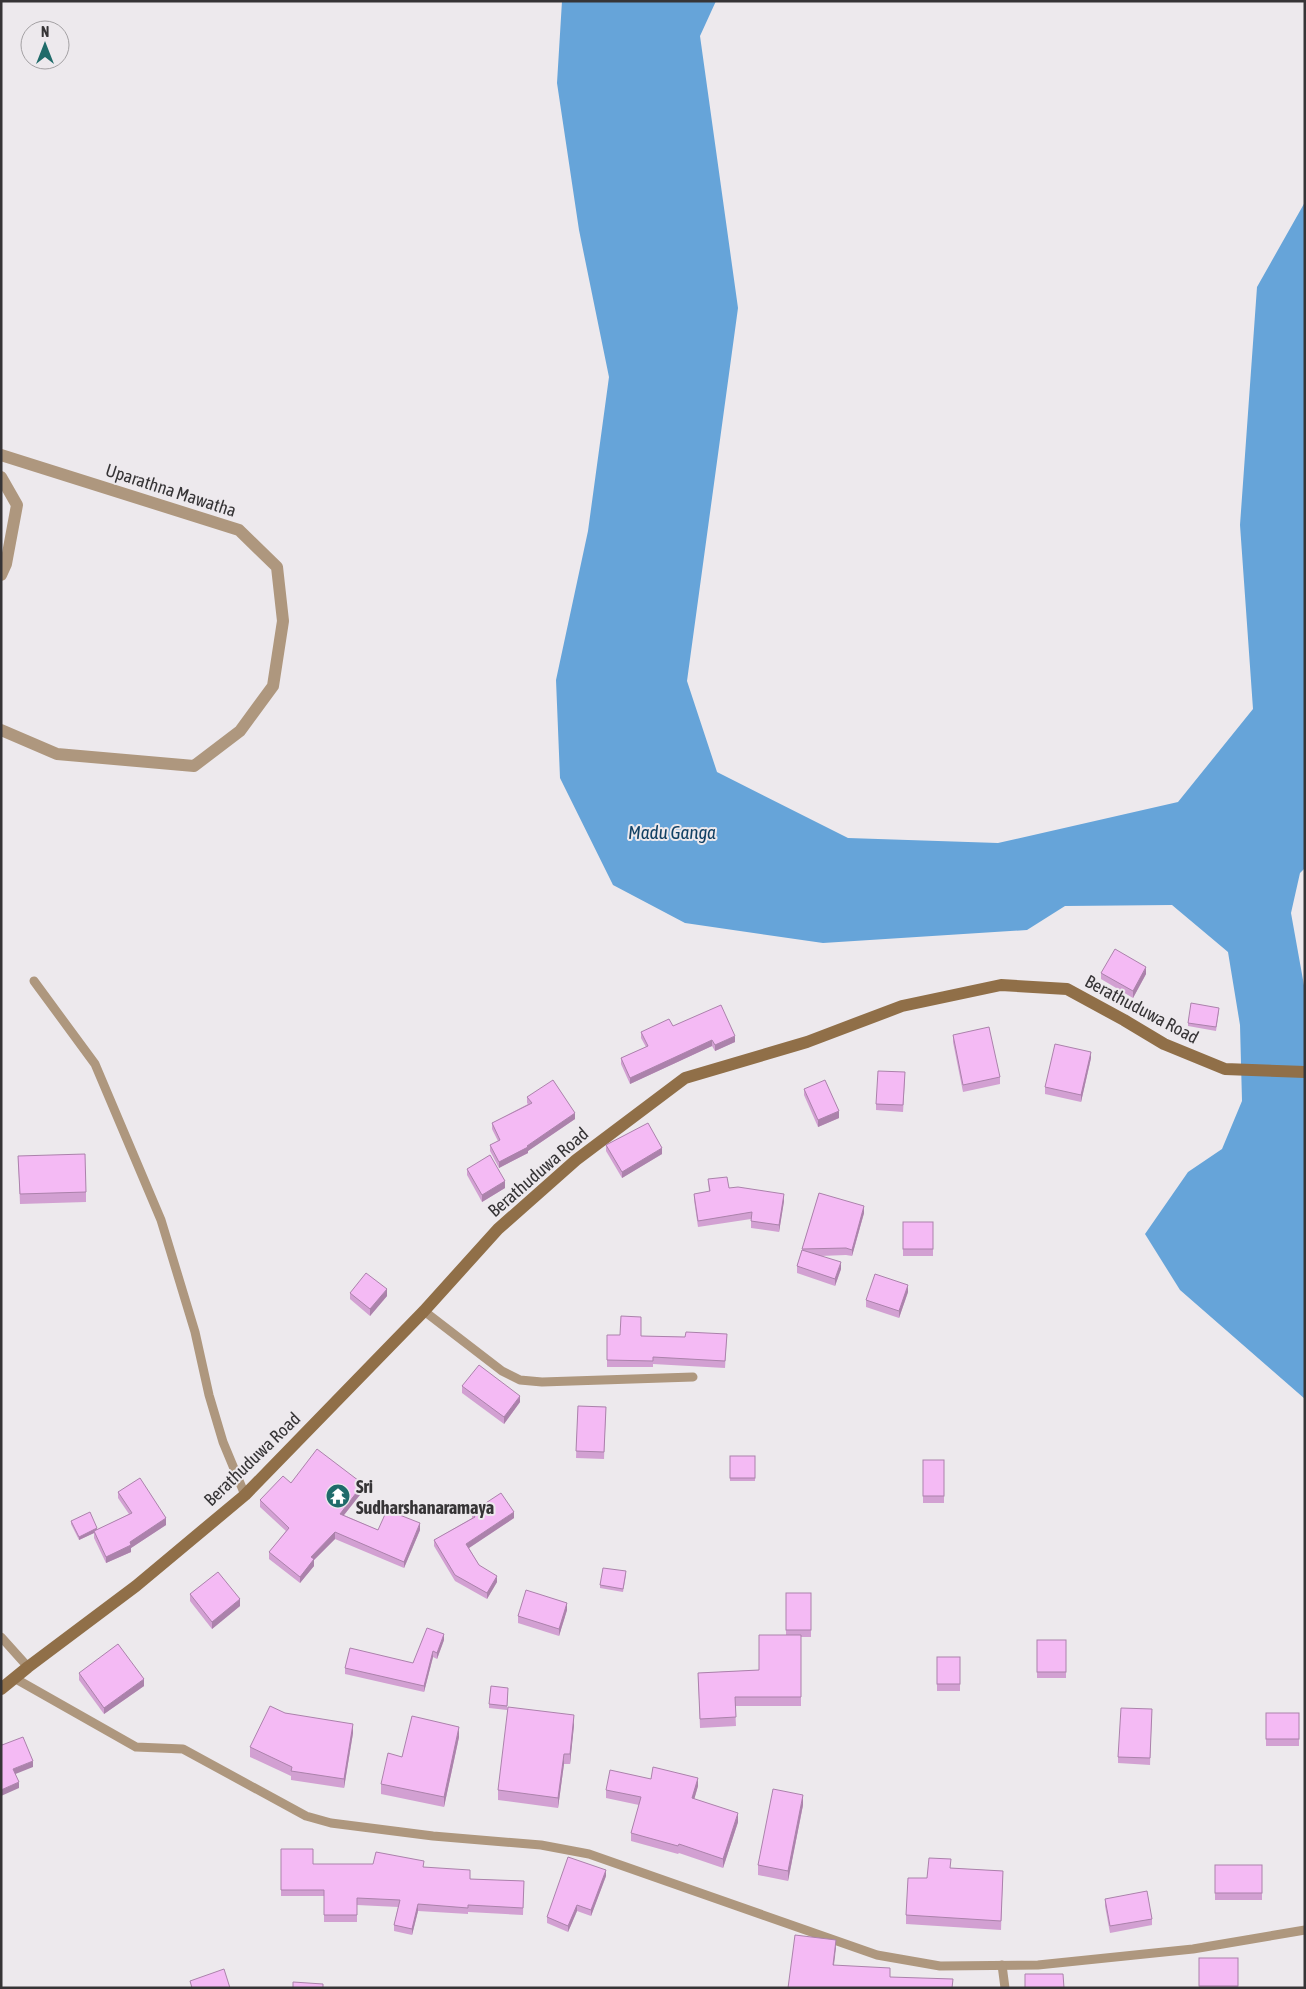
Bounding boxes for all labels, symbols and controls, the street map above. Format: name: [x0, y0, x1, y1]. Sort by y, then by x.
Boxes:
north arrow: [20, 20, 70, 70]
text: N: [41, 24, 49, 40]
street label: Uparathna Mawatha: [103, 459, 239, 521]
water label: Madu Ganga: [628, 821, 716, 843]
street label: Berathuduwa Road: [1082, 970, 1202, 1048]
street label: Berathuduwa Road: [484, 1123, 592, 1221]
street label: Berathuduwa Road: [200, 1408, 304, 1510]
place label: Sri Sudharshanaramaya: [356, 1476, 494, 1518]
temple icon: Sri Sudharshanaramaya: [325, 1483, 351, 1509]

